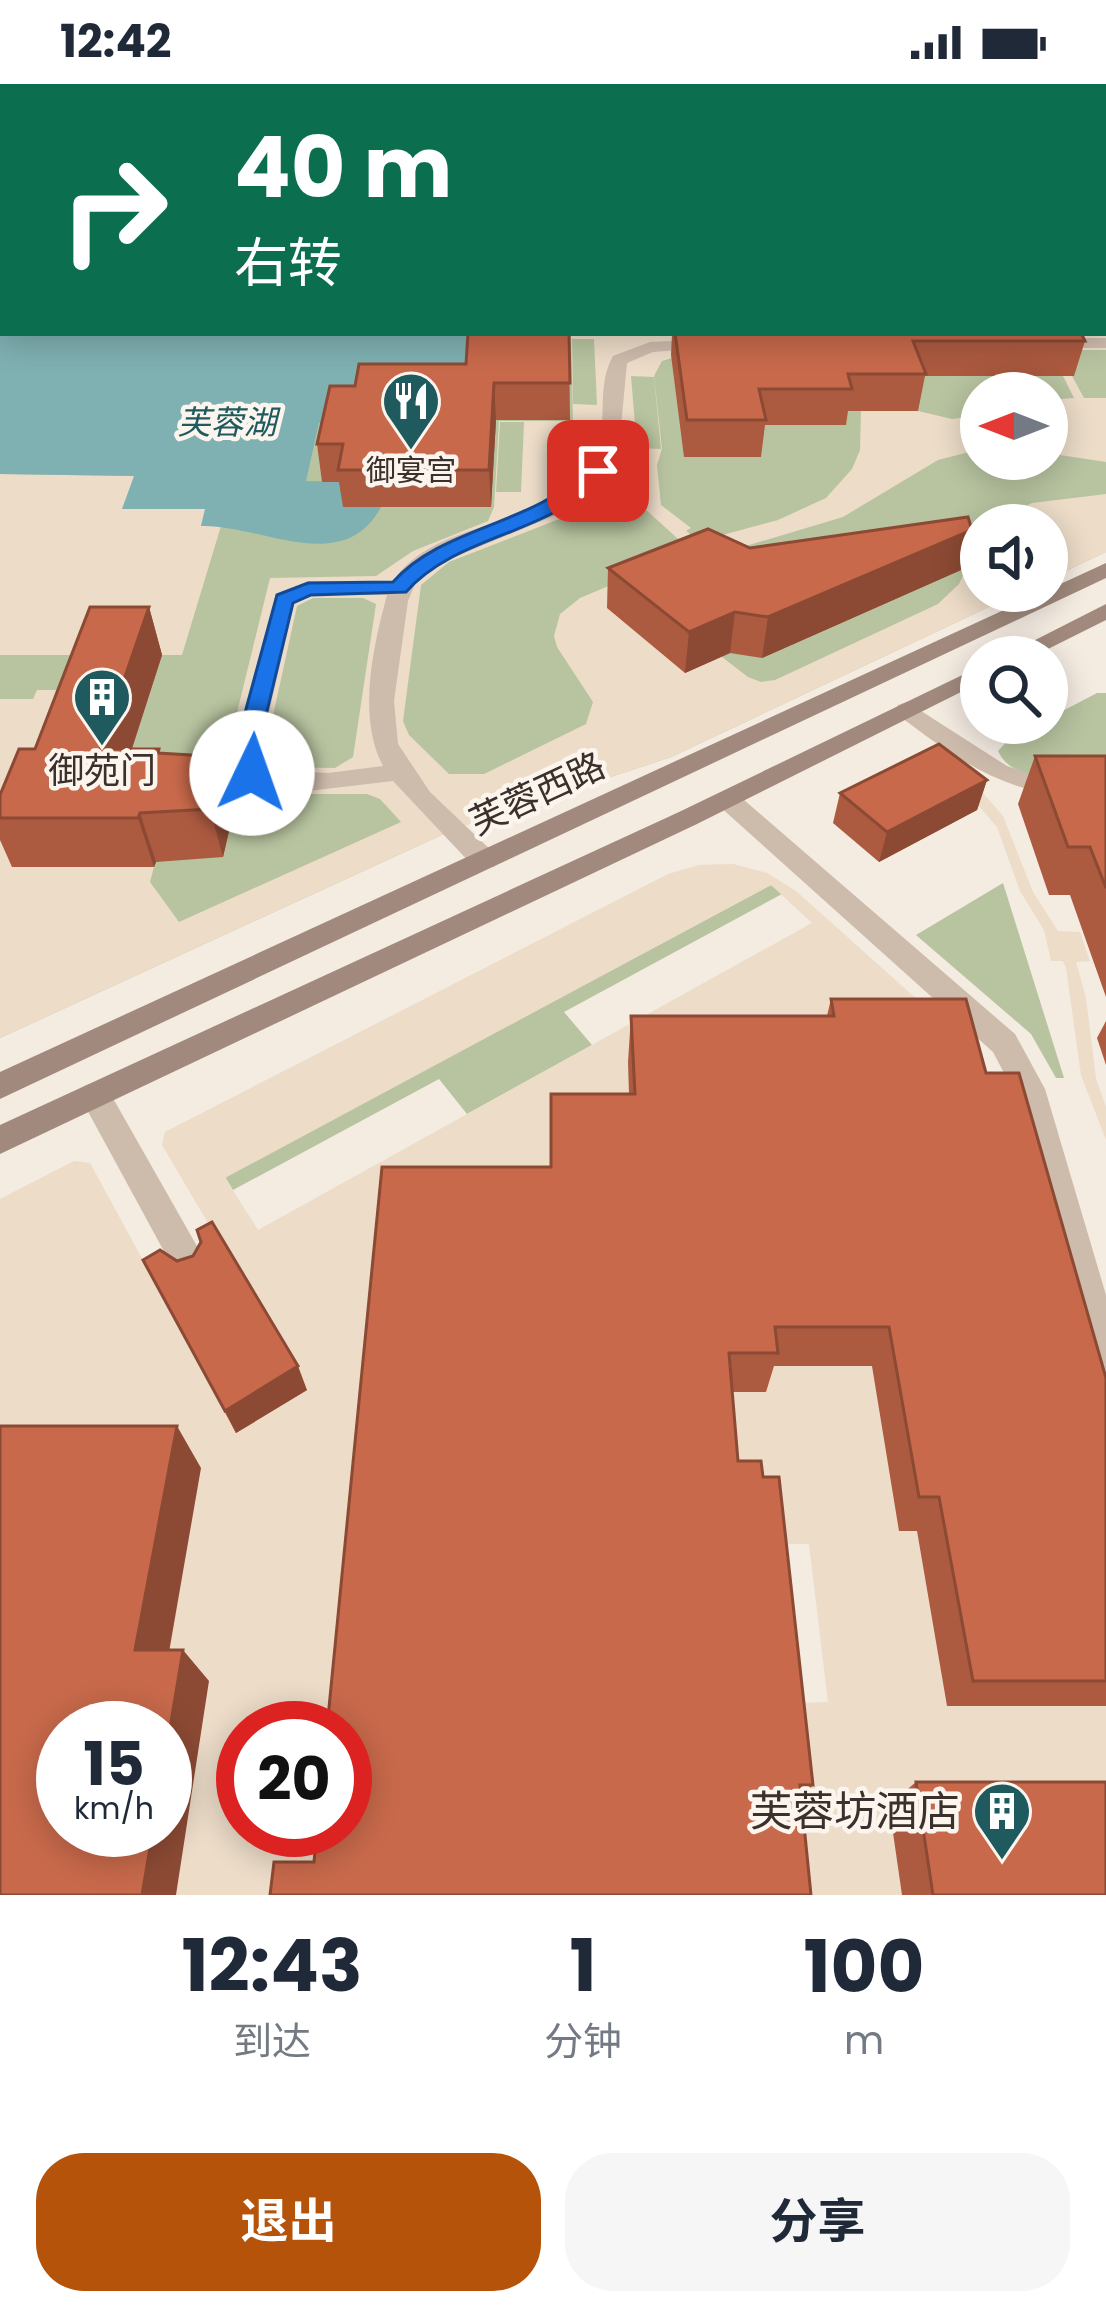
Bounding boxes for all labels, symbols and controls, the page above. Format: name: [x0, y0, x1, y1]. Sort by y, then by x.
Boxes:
text: 12:42: [60, 10, 172, 73]
text: 40 m: [234, 109, 452, 226]
icon: right: [36, 132, 192, 288]
text: 右转: [234, 225, 342, 301]
restaurant icon: 御宴宫: [380, 370, 442, 452]
north arrow: [960, 372, 1068, 480]
map controls: [960, 372, 1068, 744]
water label: 芙蓉湖: [178, 399, 282, 446]
pin: [547, 420, 649, 522]
icon: arrive: [565, 438, 631, 504]
place label: 御宴宫: [366, 449, 456, 492]
button: sound: [960, 504, 1068, 612]
button: search: [960, 636, 1068, 744]
building icon: 御苑门: [71, 666, 133, 748]
position arrow: [189, 710, 315, 836]
street label: 芙蓉西路: [461, 740, 613, 847]
place label: 御苑门: [48, 745, 156, 796]
speed limit sign: 20: [216, 1701, 372, 1857]
text: 15: [83, 1722, 145, 1806]
building icon: 芙蓉坊酒店: [971, 1780, 1033, 1862]
place label: 芙蓉坊酒店: [750, 1782, 960, 1841]
text: km/h: [74, 1787, 154, 1830]
text: 12:43: [182, 1915, 362, 2016]
text: 1: [569, 1915, 597, 2016]
text: 100: [804, 1916, 924, 2017]
text: m: [844, 2013, 884, 2068]
text: 到达: [233, 2014, 311, 2069]
text: 分钟: [544, 2014, 622, 2069]
button: 退出: [36, 2153, 541, 2291]
button: 分享: [565, 2153, 1070, 2291]

